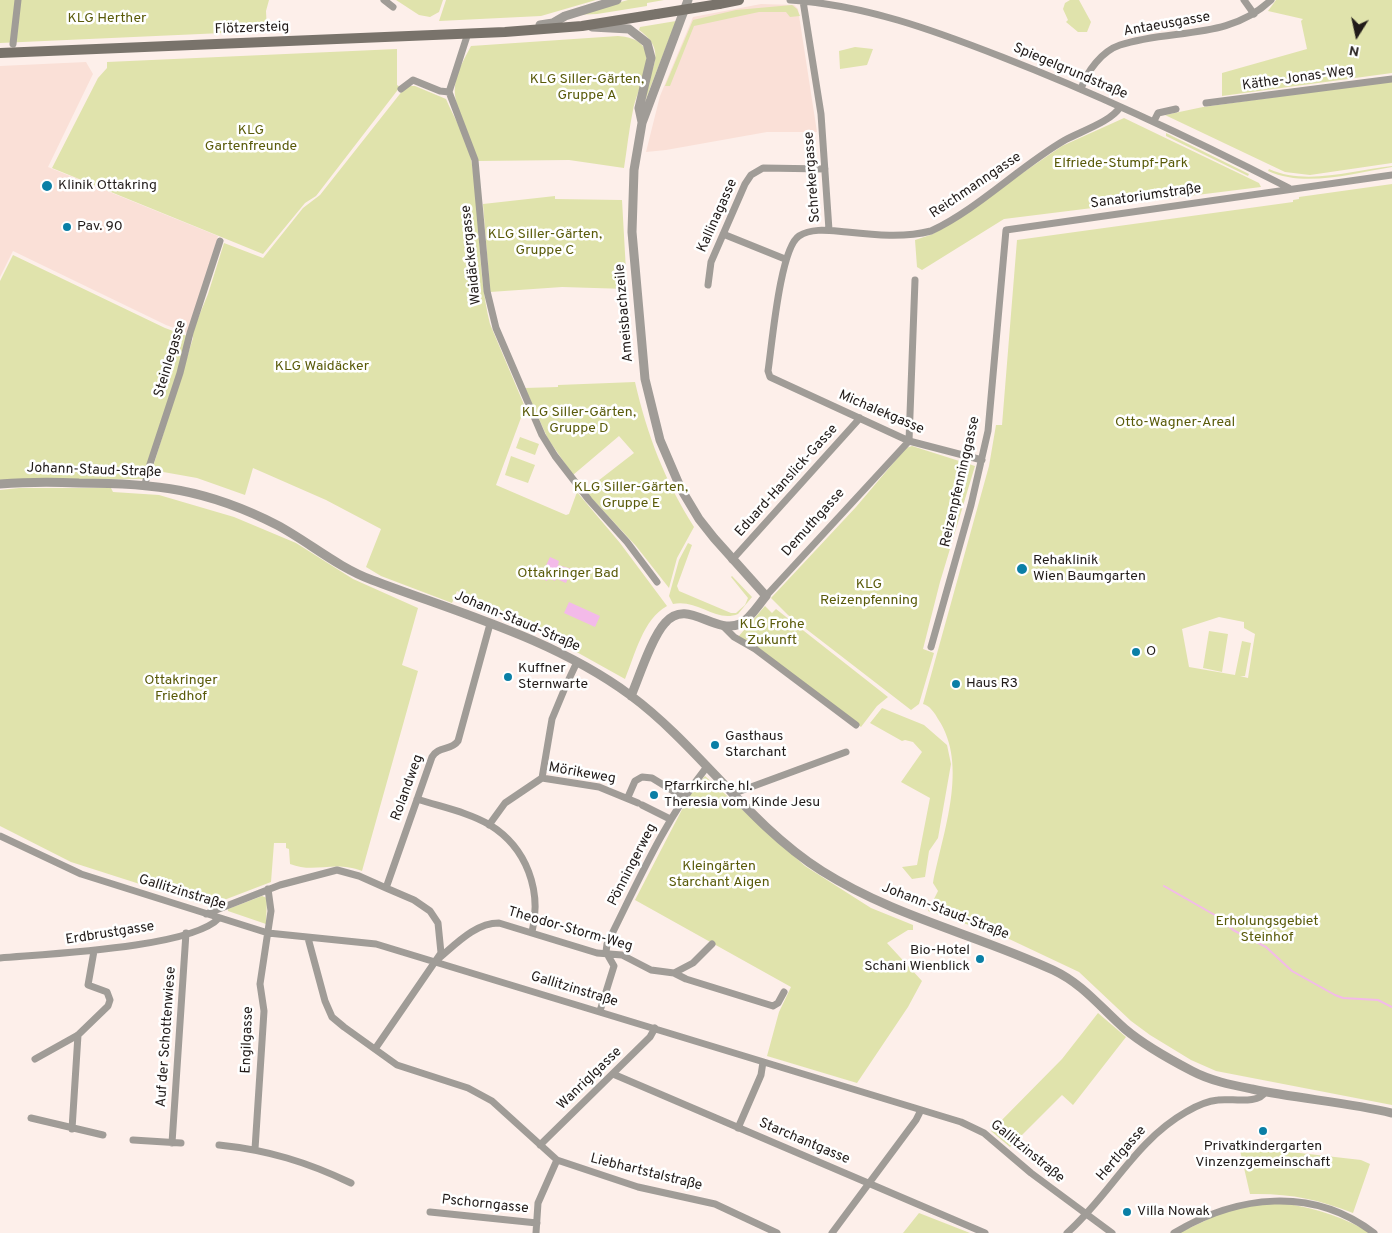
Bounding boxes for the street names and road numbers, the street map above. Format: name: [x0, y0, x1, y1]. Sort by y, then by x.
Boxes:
street label: Antaeusgasse: [1122, 9, 1212, 41]
street label: Flötzersteig: [214, 19, 290, 39]
street label: Spiegelgrundstraße: [1010, 40, 1130, 104]
street label: Käthe-Jonas-Weg: [1241, 63, 1355, 95]
street label: Schrekergasse: [801, 131, 825, 223]
street label: Reichmanngasse: [927, 149, 1025, 223]
street label: Kallinagasse: [694, 177, 742, 255]
street label: Sanatoriumstraße: [1090, 181, 1202, 213]
street label: Waidäckergasse: [458, 204, 486, 306]
street label: Ameisbachzeile: [612, 263, 638, 363]
street label: Steinlegasse: [151, 318, 191, 400]
street label: Michalekgasse: [836, 387, 926, 439]
street label: Reizenpfenninggasse: [938, 415, 984, 549]
street label: Eduard-Hanslick-Gasse: [732, 421, 842, 541]
street label: Johann-Staud-Straße: [26, 460, 162, 482]
street label: Demuthgasse: [779, 486, 849, 560]
street label: Johann-Staud-Straße: [452, 588, 582, 656]
street label: Rolandweg: [388, 752, 428, 824]
street label: Mörikeweg: [547, 760, 617, 788]
street label: Pönningerweg: [605, 821, 661, 909]
street label: Gallitzinstraße: [136, 872, 228, 914]
street label: Johann-Staud-Straße: [879, 880, 1011, 944]
street label: Theodor-Storm-Weg: [506, 904, 634, 956]
street label: Erdbrustgasse: [64, 919, 156, 949]
street label: Auf der Schottenwiese: [154, 966, 180, 1108]
street label: Gallitzinstraße: [528, 969, 620, 1011]
street label: Engilgasse: [238, 1006, 258, 1074]
street label: Wanriglgasse: [554, 1044, 626, 1114]
street label: Starchantgasse: [756, 1115, 852, 1169]
street label: Gallitzinstraße: [987, 1117, 1067, 1187]
street label: Hertlgasse: [1093, 1123, 1151, 1185]
street label: Liebhartstalstraße: [588, 1151, 704, 1195]
street label: Pschorngasse: [441, 1192, 529, 1218]

